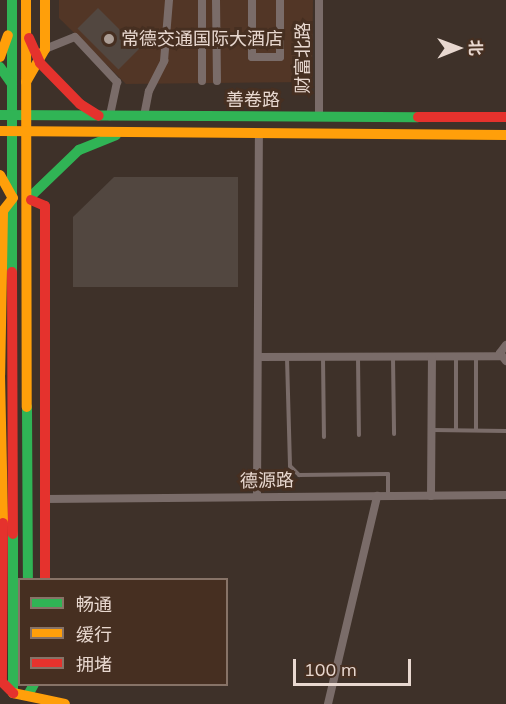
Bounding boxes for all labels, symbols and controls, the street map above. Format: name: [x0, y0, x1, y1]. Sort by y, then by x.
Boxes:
north arrow: [428, 18, 488, 78]
street label: 财富北路: [292, 22, 314, 94]
place label: 常德交通国际大酒店: [121, 28, 283, 50]
marker: 常德交通国际大酒店: [102, 32, 116, 46]
text: 北: [466, 39, 486, 56]
street label: 善卷路: [226, 89, 280, 111]
street label: 德源路: [240, 470, 294, 492]
legend: [18, 578, 228, 686]
text: 畅通: [76, 593, 112, 616]
text: 缓行: [76, 623, 112, 646]
scale bar: [296, 647, 414, 685]
text: 拥堵: [76, 653, 112, 676]
text: 100 m: [304, 658, 357, 681]

